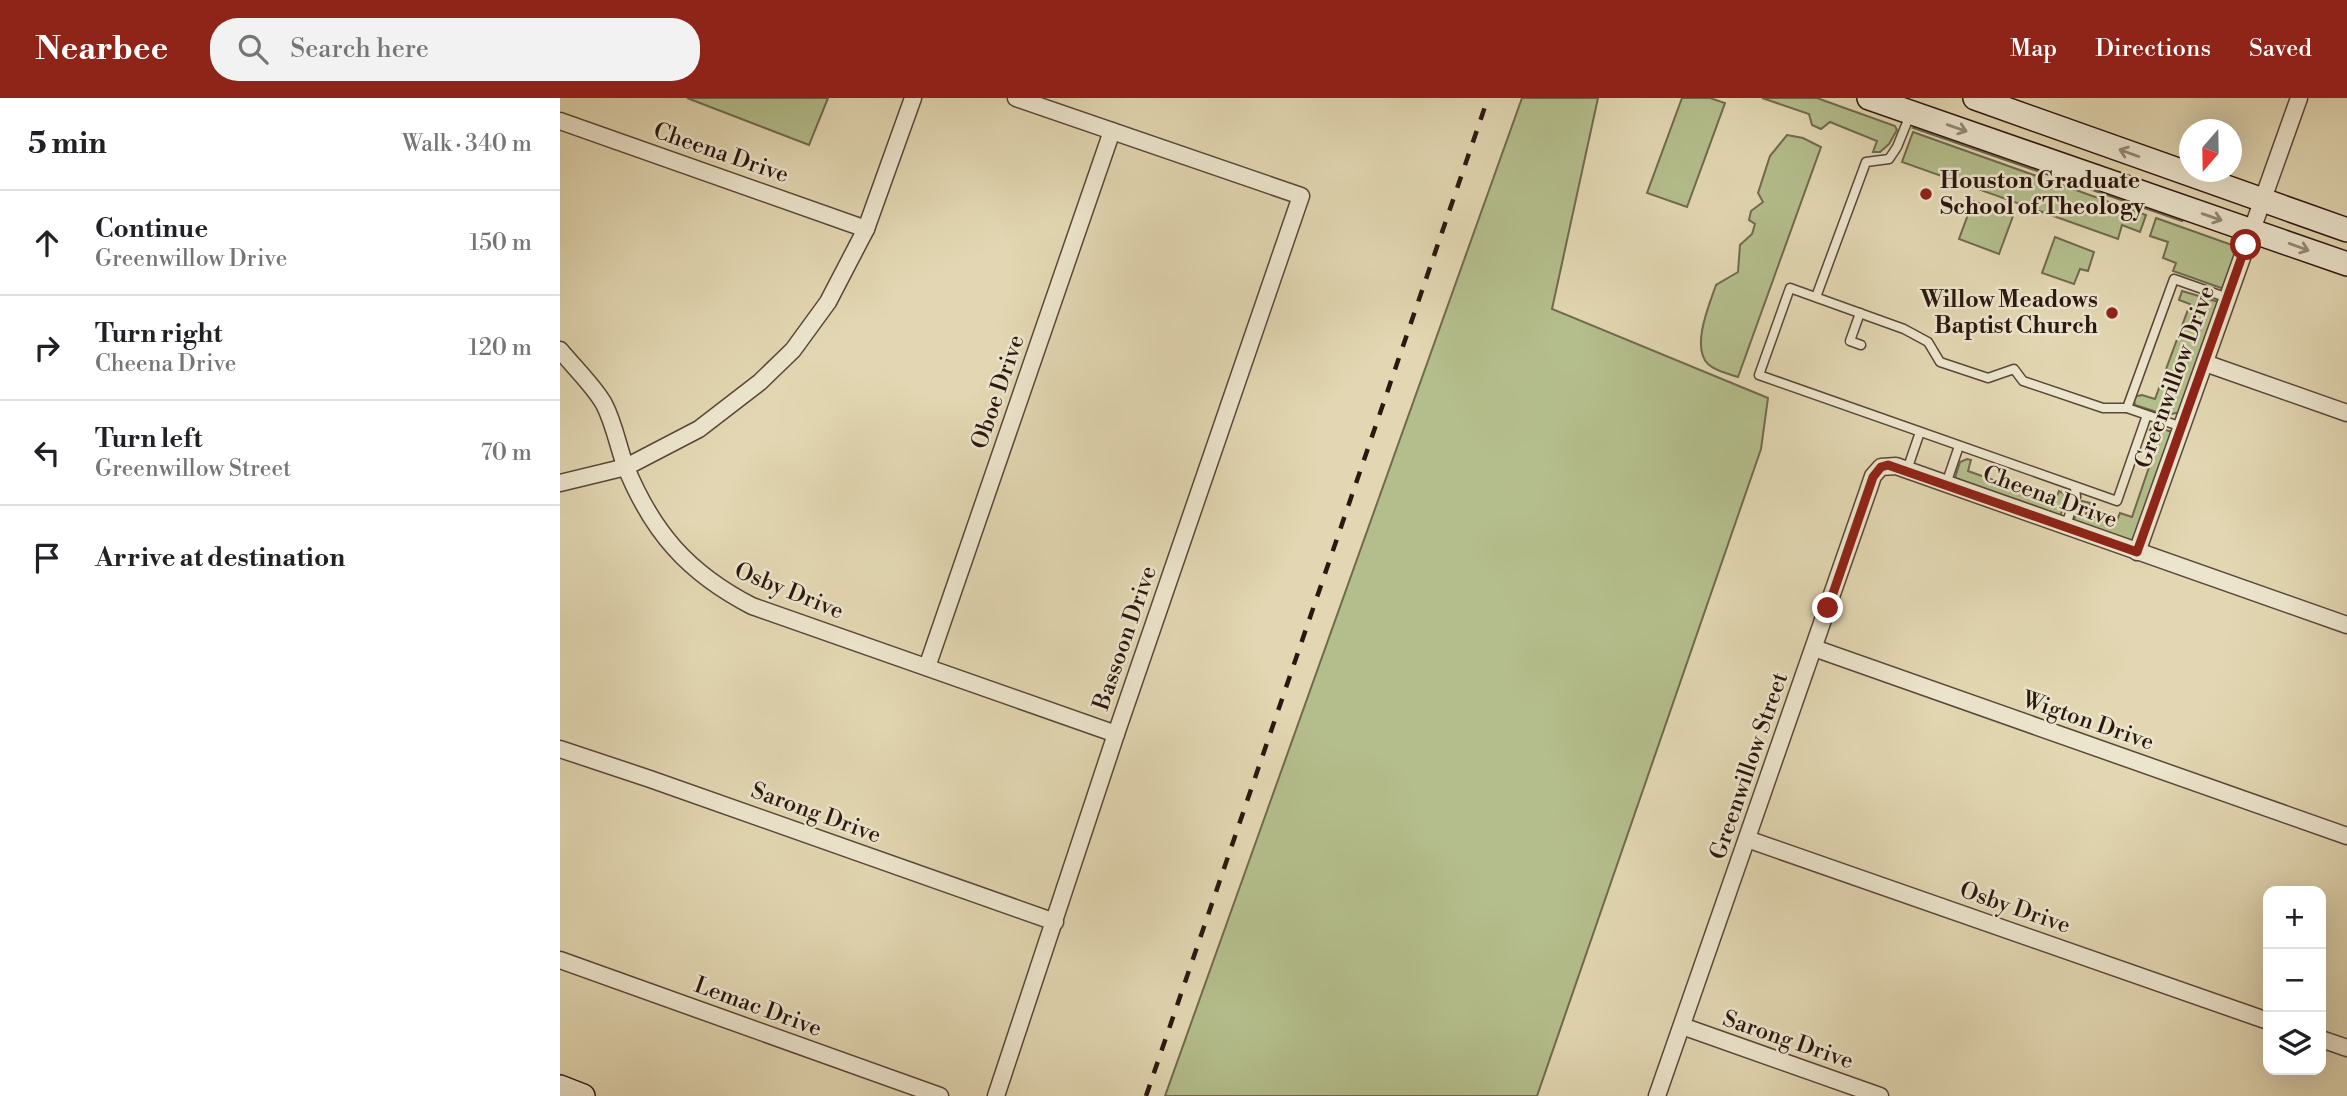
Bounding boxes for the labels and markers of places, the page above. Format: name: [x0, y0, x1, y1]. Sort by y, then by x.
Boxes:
place label: Houston Graduate School of Theology: [1940, 167, 2145, 221]
marker: Houston Graduate School of Theology: [1918, 186, 1934, 202]
place label: Willow Meadows Baptist Church: [1919, 286, 2098, 340]
marker: Willow Meadows Baptist Church: [2104, 305, 2120, 321]

